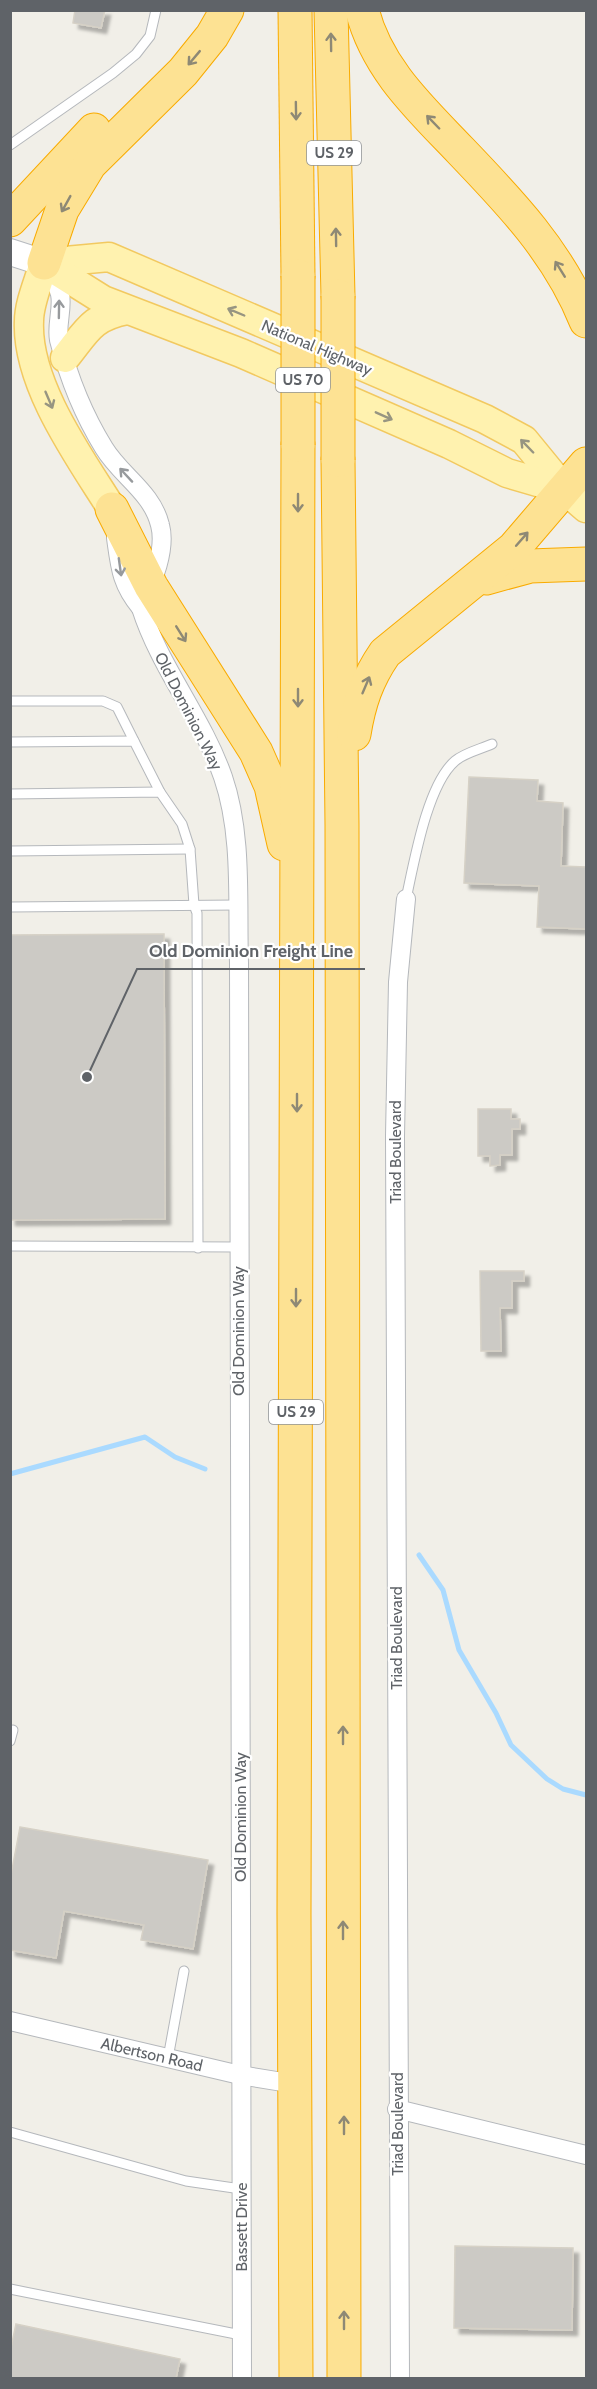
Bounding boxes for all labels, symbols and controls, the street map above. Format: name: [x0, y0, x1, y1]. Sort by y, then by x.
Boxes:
one-way arrow: [326, 33, 337, 53]
one-way arrow: [187, 50, 201, 65]
one-way arrow: [290, 100, 302, 120]
one-way arrow: [425, 114, 440, 129]
road number: US 29: [307, 141, 361, 165]
one-way arrow: [60, 195, 71, 213]
one-way arrow: [330, 228, 342, 248]
one-way arrow: [554, 261, 566, 278]
one-way arrow: [54, 300, 65, 320]
one-way arrow: [228, 306, 246, 318]
street label: National Highway: [259, 316, 375, 379]
road number: US 70: [276, 368, 330, 392]
one-way arrow: [44, 391, 55, 409]
one-way arrow: [374, 411, 393, 422]
one-way arrow: [520, 438, 535, 453]
one-way arrow: [119, 468, 133, 483]
one-way arrow: [292, 493, 304, 513]
one-way arrow: [515, 532, 529, 547]
one-way arrow: [115, 557, 126, 577]
one-way arrow: [175, 625, 187, 642]
street label: Old Dominion Way: [151, 649, 226, 773]
one-way arrow: [361, 676, 372, 694]
one-way arrow: [292, 688, 304, 708]
callout: Old Dominion Freight Line: [137, 933, 365, 969]
text: Old Dominion Freight Line: [149, 940, 353, 962]
one-way arrow: [291, 1093, 303, 1113]
street label: Triad Boulevard: [386, 1100, 405, 1204]
street label: Old Dominion Way: [229, 1266, 248, 1396]
one-way arrow: [290, 1288, 302, 1308]
road number: US 29: [269, 1400, 323, 1424]
street label: Triad Boulevard: [387, 1586, 406, 1690]
one-way arrow: [337, 1726, 349, 1746]
street label: Old Dominion Way: [231, 1752, 250, 1882]
one-way arrow: [337, 1921, 349, 1941]
street label: Albertson Road: [99, 2034, 205, 2075]
street label: Triad Boulevard: [388, 2072, 407, 2176]
one-way arrow: [338, 2116, 350, 2136]
street label: Bassett Drive: [232, 2183, 251, 2271]
one-way arrow: [338, 2311, 350, 2331]

